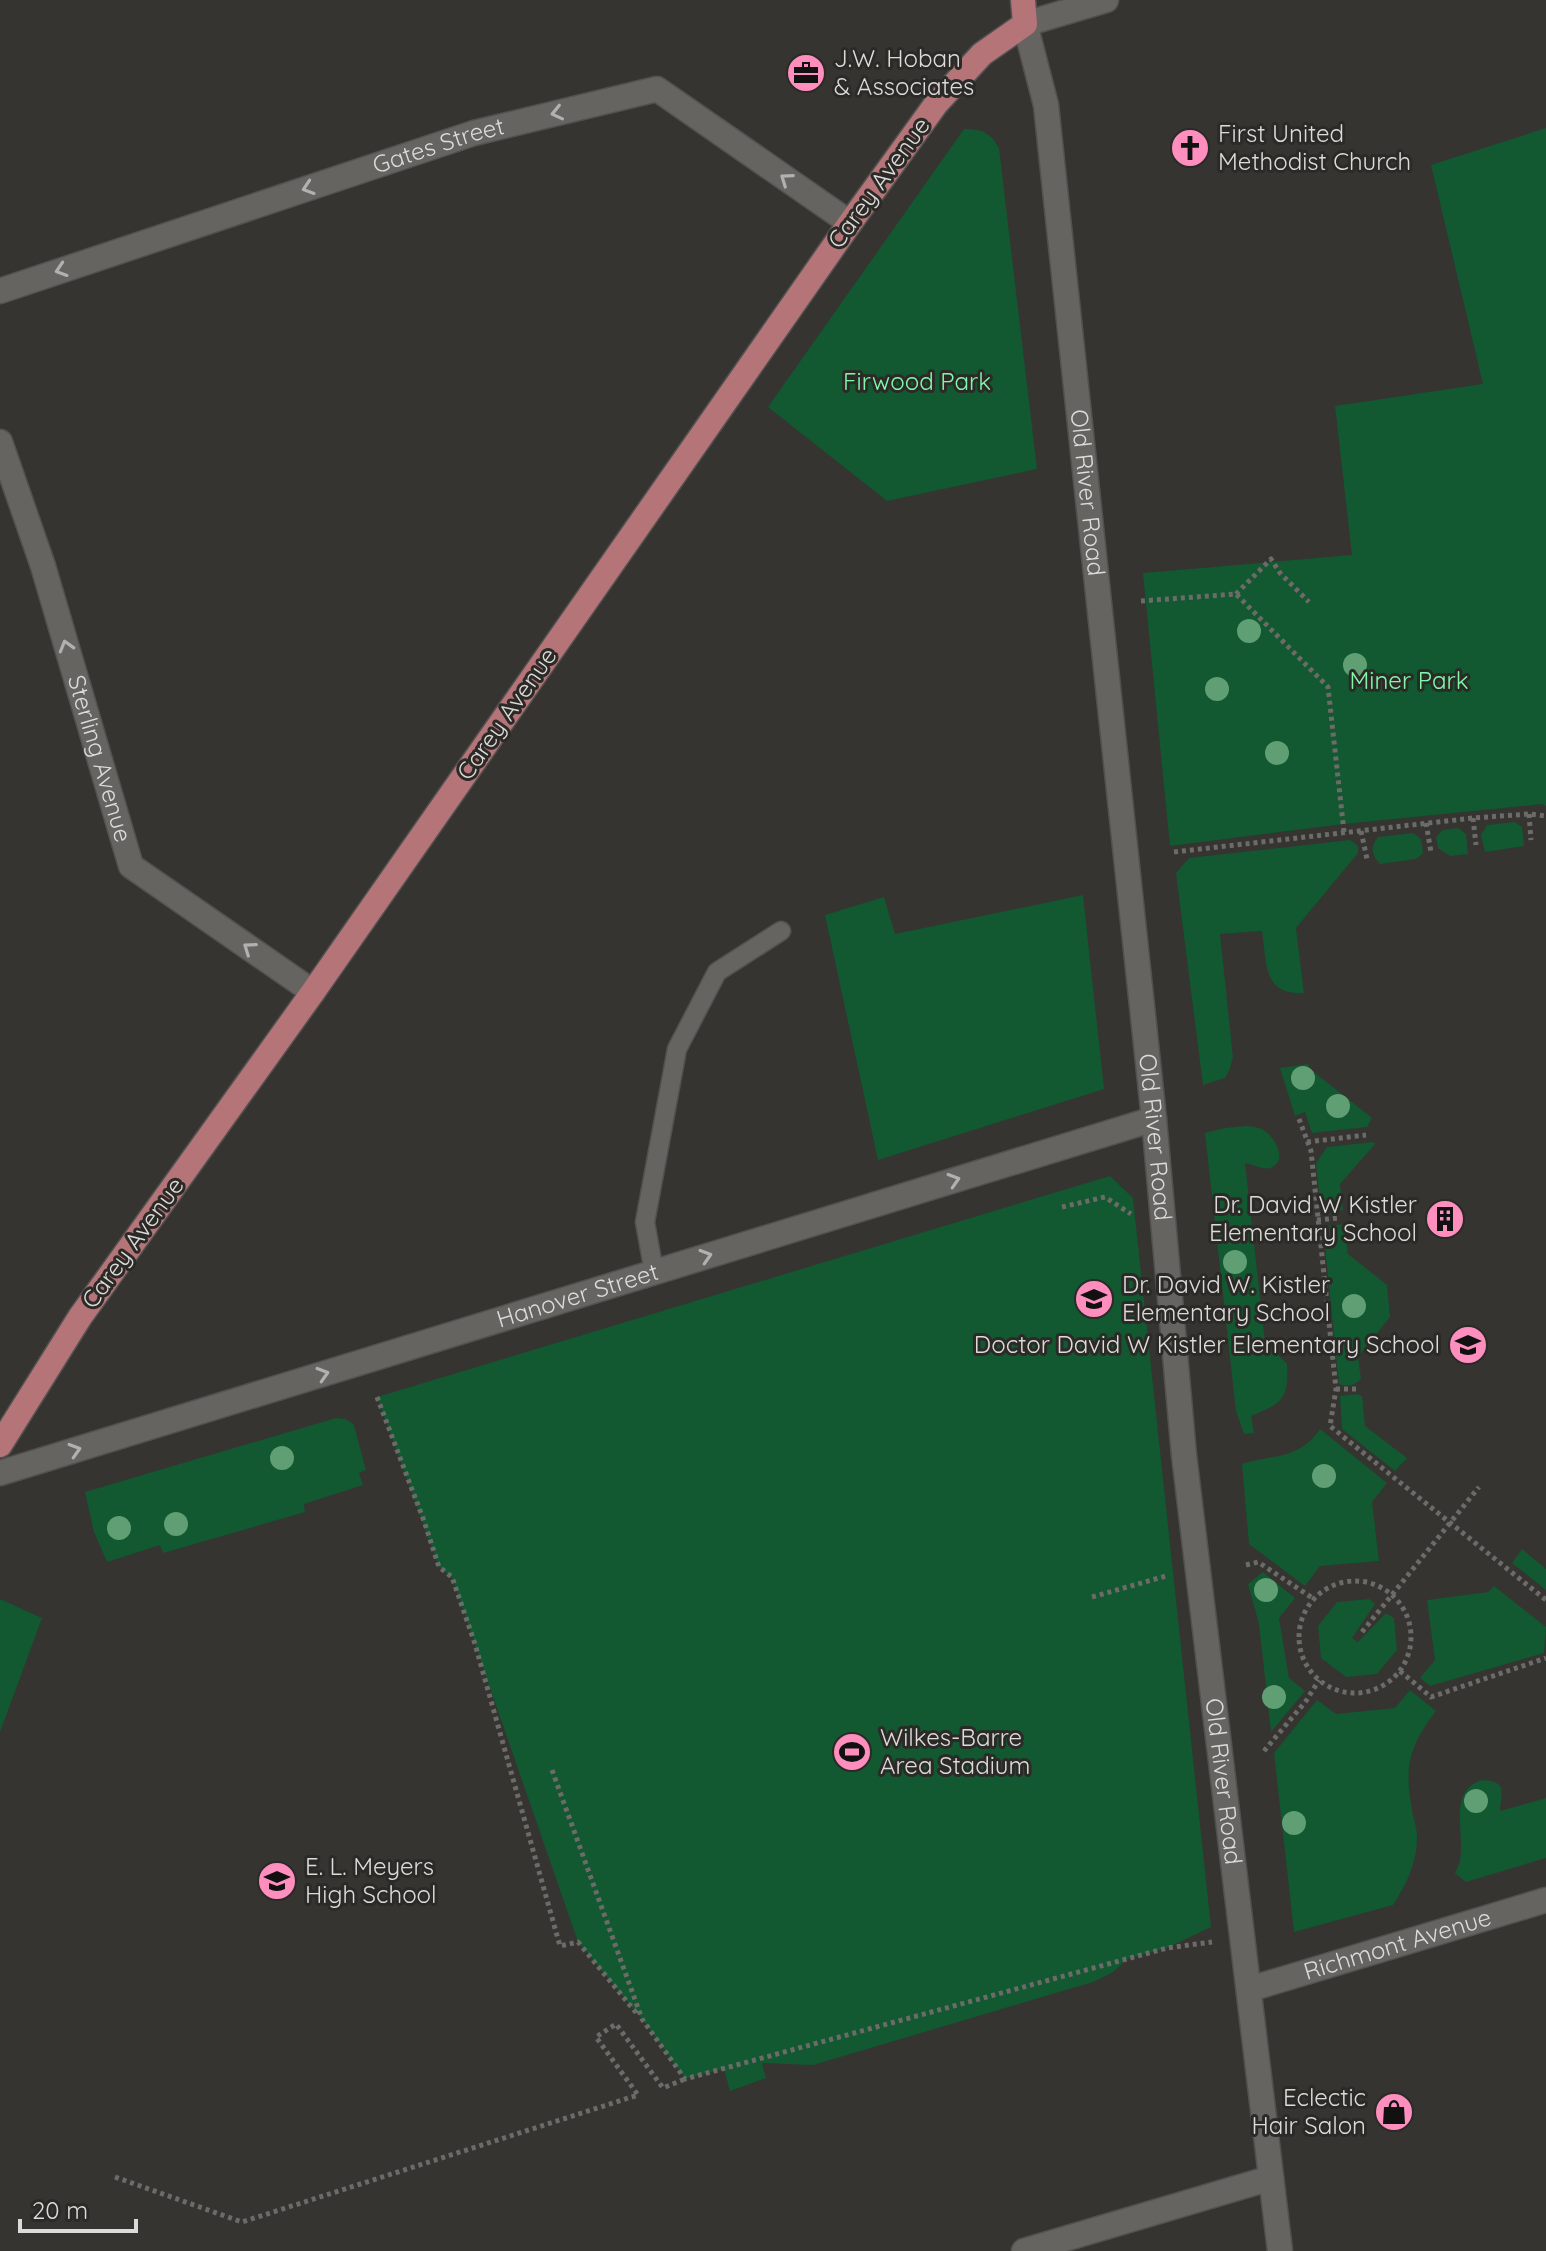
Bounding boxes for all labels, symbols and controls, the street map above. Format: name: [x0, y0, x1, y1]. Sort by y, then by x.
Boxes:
place label: J.W. Hoban & Associates: [834, 43, 974, 101]
office icon: J.W. Hoban & Associates: [785, 52, 827, 94]
one-way arrow: [551, 104, 564, 121]
street label: Gates Street: [368, 110, 507, 180]
street label: Carey Avenue: [821, 111, 936, 254]
place label: First United Methodist Church: [1218, 118, 1411, 176]
church icon: First United Methodist Church: [1169, 127, 1211, 169]
one-way arrow: [780, 174, 794, 189]
one-way arrow: [302, 179, 316, 195]
one-way arrow: [55, 261, 69, 277]
park label: Firwood Park: [843, 366, 991, 396]
street label: Old River Road: [1064, 408, 1112, 577]
one-way arrow: [59, 640, 75, 654]
street label: Carey Avenue: [450, 641, 563, 785]
park label: Miner Park: [1349, 665, 1469, 695]
street label: Sterling Avenue: [62, 671, 139, 845]
one-way arrow: [243, 943, 257, 958]
street label: Old River Road: [1133, 1052, 1179, 1222]
street label: Carey Avenue: [75, 1171, 190, 1314]
one-way arrow: [947, 1173, 961, 1189]
place label: Dr. David W Kistler Elementary School: [1209, 1189, 1417, 1247]
building icon: Dr. David W Kistler Elementary School: [1424, 1198, 1466, 1240]
one-way arrow: [698, 1250, 712, 1266]
street label: Hanover Street: [493, 1256, 662, 1334]
place label: Dr. David W. Kistler Elementary School: [1122, 1269, 1330, 1327]
school or university icon: Dr. David W. Kistler Elementary School: [1073, 1278, 1115, 1320]
school or university icon: Doctor David W Kistler Elementary School: [1447, 1324, 1489, 1366]
place label: Doctor David W Kistler Elementary School: [974, 1329, 1440, 1359]
one-way arrow: [316, 1367, 330, 1383]
one-way arrow: [67, 1443, 81, 1459]
street label: Old River Road: [1199, 1696, 1249, 1866]
place label: Wilkes-Barre Area Stadium: [880, 1722, 1030, 1780]
sports icon: Wilkes-Barre Area Stadium: [831, 1731, 873, 1773]
place label: E. L. Meyers High School: [305, 1851, 437, 1909]
school or university icon: E. L. Meyers High School: [256, 1860, 298, 1902]
street label: Richmont Avenue: [1300, 1901, 1495, 1986]
place label: Eclectic Hair Salon: [1252, 2082, 1366, 2140]
shop icon: Eclectic Hair Salon: [1373, 2091, 1415, 2133]
scale bar: [20, 2183, 136, 2233]
text: 20 m: [32, 2195, 88, 2225]

